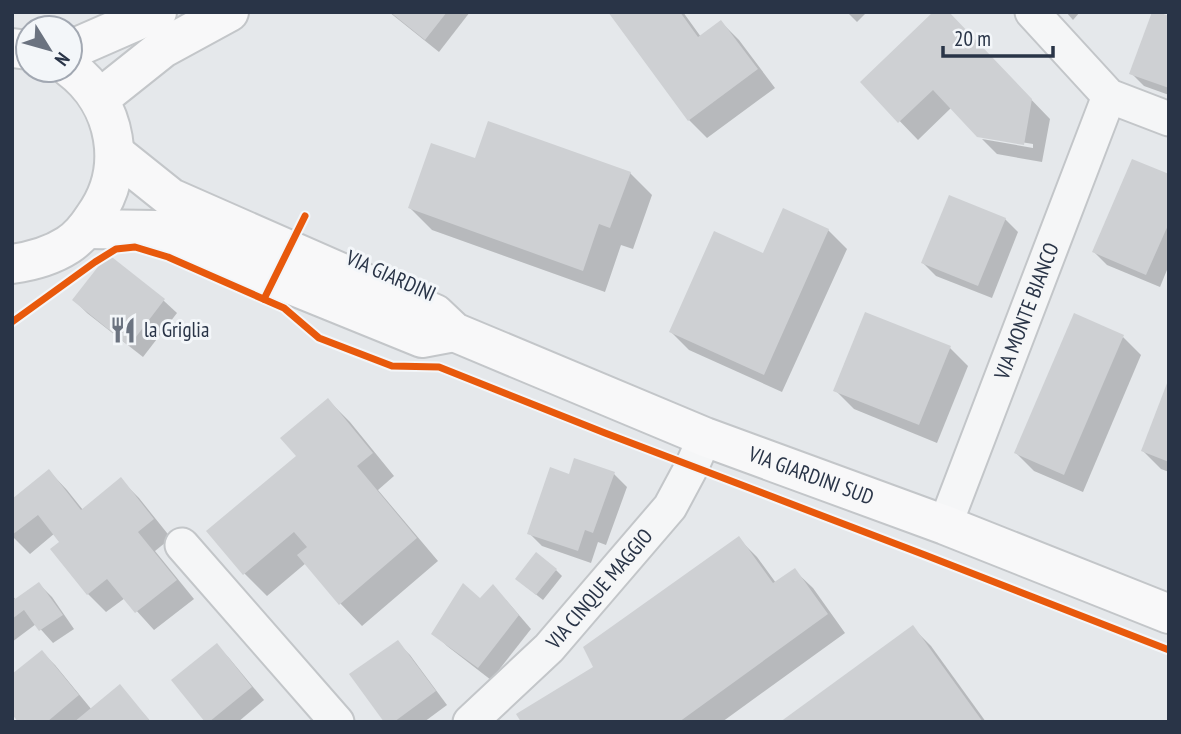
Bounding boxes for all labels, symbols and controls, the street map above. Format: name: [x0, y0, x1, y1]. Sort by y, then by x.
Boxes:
north arrow: [14, 14, 84, 84]
scale bar: [943, 14, 1053, 58]
text: 20 m: [954, 25, 991, 52]
text: N: [50, 48, 75, 71]
street label: VIA MONTE BIANCO: [988, 239, 1065, 384]
street label: VIA GIARDINI: [341, 243, 440, 307]
restaurant icon: la Griglia: [108, 315, 138, 345]
place label: la Griglia: [144, 316, 209, 343]
street label: VIA GIARDINI SUD: [744, 440, 877, 511]
street label: VIA CINQUE MAGGIO: [539, 523, 658, 655]

